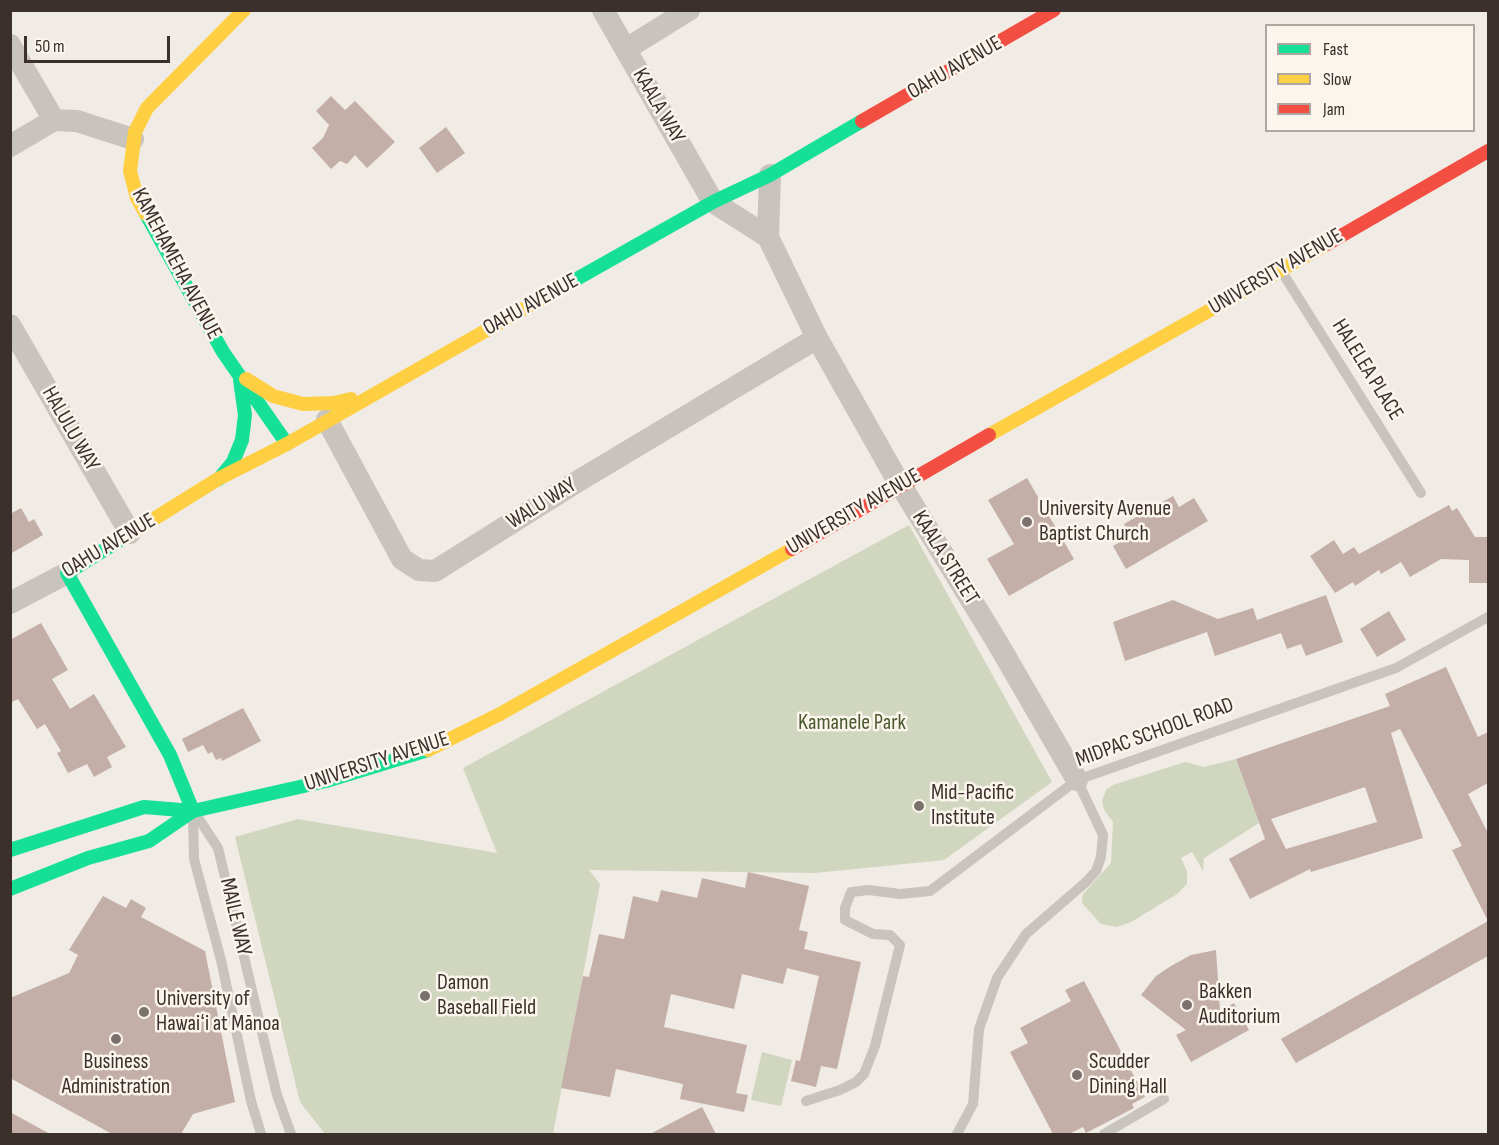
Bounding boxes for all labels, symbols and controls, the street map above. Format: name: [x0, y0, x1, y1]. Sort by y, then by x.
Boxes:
scale bar: [27, 24, 172, 62]
legend: [1265, 24, 1475, 132]
street label: OAHU AVENUE: [903, 30, 1007, 106]
text: 50 m: [35, 36, 65, 57]
text: Fast: [1323, 39, 1348, 60]
street label: KAALA WAY: [626, 64, 690, 148]
text: Slow: [1323, 69, 1352, 90]
text: Jam: [1323, 99, 1345, 120]
street label: KAMEHAMEHA AVENUE: [125, 184, 227, 344]
street label: UNIVERSITY AVENUE: [1204, 223, 1348, 321]
street label: OAHU AVENUE: [479, 268, 583, 342]
street label: HALELEA PLACE: [1326, 315, 1408, 425]
street label: HALULU WAY: [35, 382, 105, 476]
street label: UNIVERSITY AVENUE: [782, 463, 926, 561]
street label: WALU WAY: [502, 472, 582, 536]
place label: University Avenue Baptist Church: [1039, 496, 1171, 548]
street label: KAALA STREET: [906, 506, 984, 610]
street label: OAHU AVENUE: [57, 508, 161, 584]
marker: University Avenue Baptist Church: [1020, 515, 1034, 529]
street label: MIDPAC SCHOOL ROAD: [1072, 692, 1238, 774]
park label: Kamanele Park: [798, 710, 906, 736]
street label: UNIVERSITY AVENUE: [302, 726, 452, 798]
place label: Mid-Pacific Institute: [931, 780, 1014, 831]
marker: Mid-Pacific Institute: [912, 799, 926, 813]
street label: MAILE WAY: [213, 875, 257, 959]
place label: Damon Baseball Field: [437, 970, 536, 1022]
place label: Bakken Auditorium: [1199, 979, 1280, 1030]
place label: University of Hawaiʻi at Mānoa: [156, 986, 280, 1038]
marker: Damon Baseball Field: [418, 989, 432, 1003]
marker: Bakken Auditorium: [1180, 998, 1194, 1012]
marker: University of Hawaiʻi at Mānoa: [137, 1005, 151, 1019]
marker: Business Administration: [109, 1032, 123, 1046]
place label: Business Administration: [62, 1049, 170, 1100]
place label: Scudder Dining Hall: [1089, 1049, 1167, 1100]
marker: Scudder Dining Hall: [1070, 1068, 1084, 1082]

